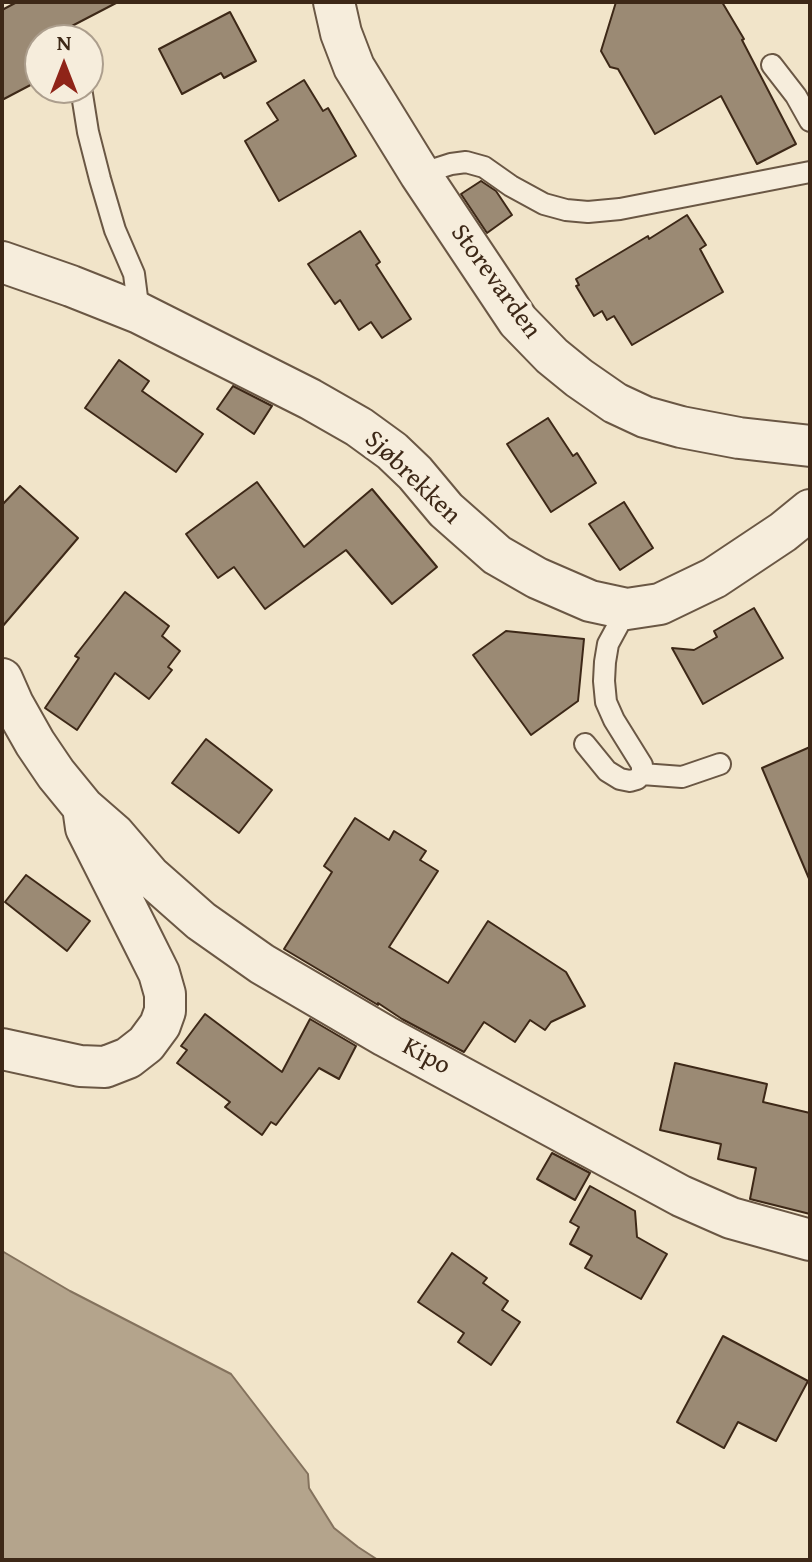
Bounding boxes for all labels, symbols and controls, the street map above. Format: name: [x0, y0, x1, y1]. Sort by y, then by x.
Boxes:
north arrow: [24, 24, 104, 104]
text: N: [57, 26, 71, 58]
street label: Storevarden: [443, 219, 547, 345]
street label: Sjøbrekken: [357, 425, 467, 531]
street label: Kipo: [397, 1031, 455, 1083]

